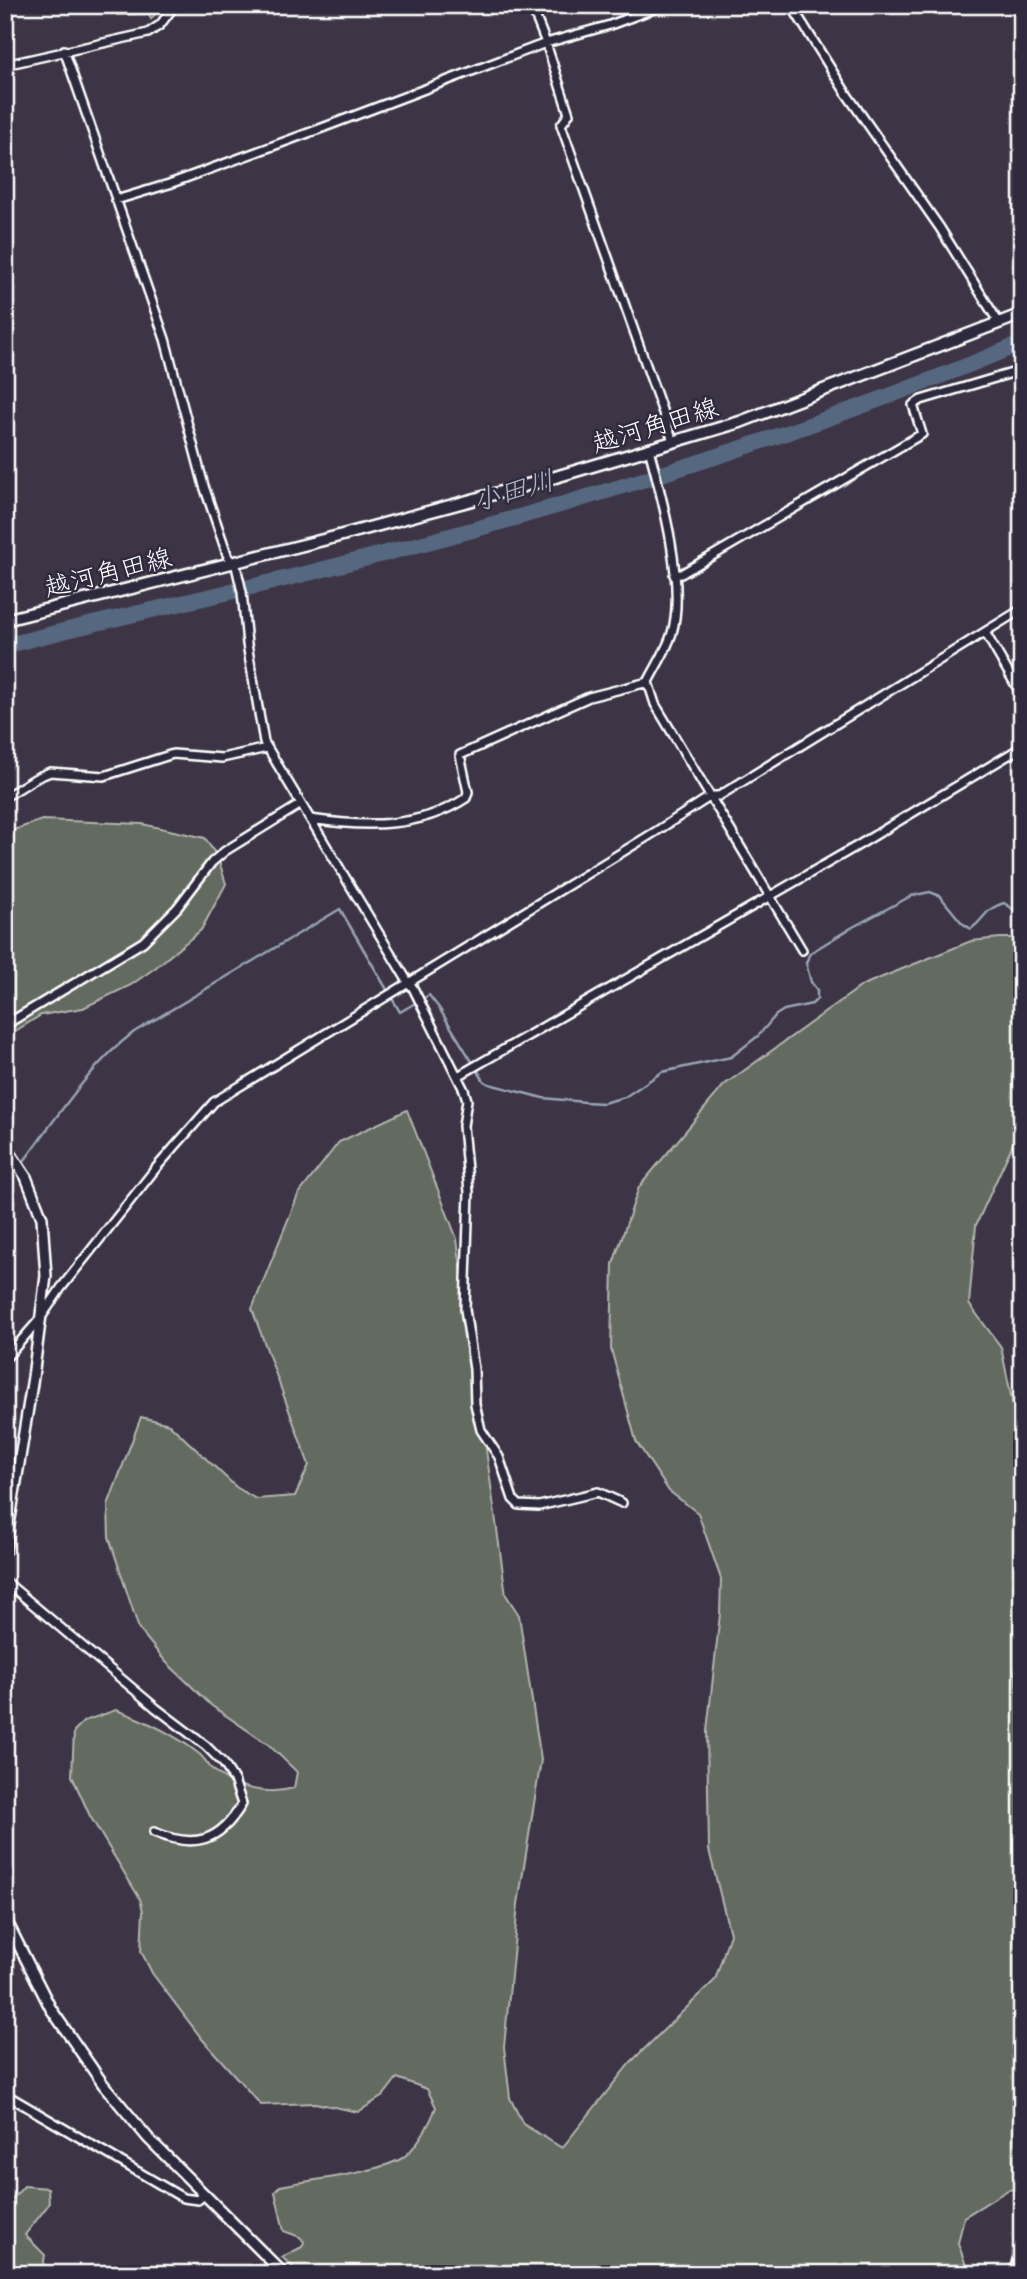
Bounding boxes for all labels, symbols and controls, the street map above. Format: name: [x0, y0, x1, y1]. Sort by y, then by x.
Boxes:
street label: 越河角田線: [588, 390, 723, 462]
water label: 小田川: [468, 461, 559, 522]
street label: 越河角田線: [41, 540, 176, 606]

